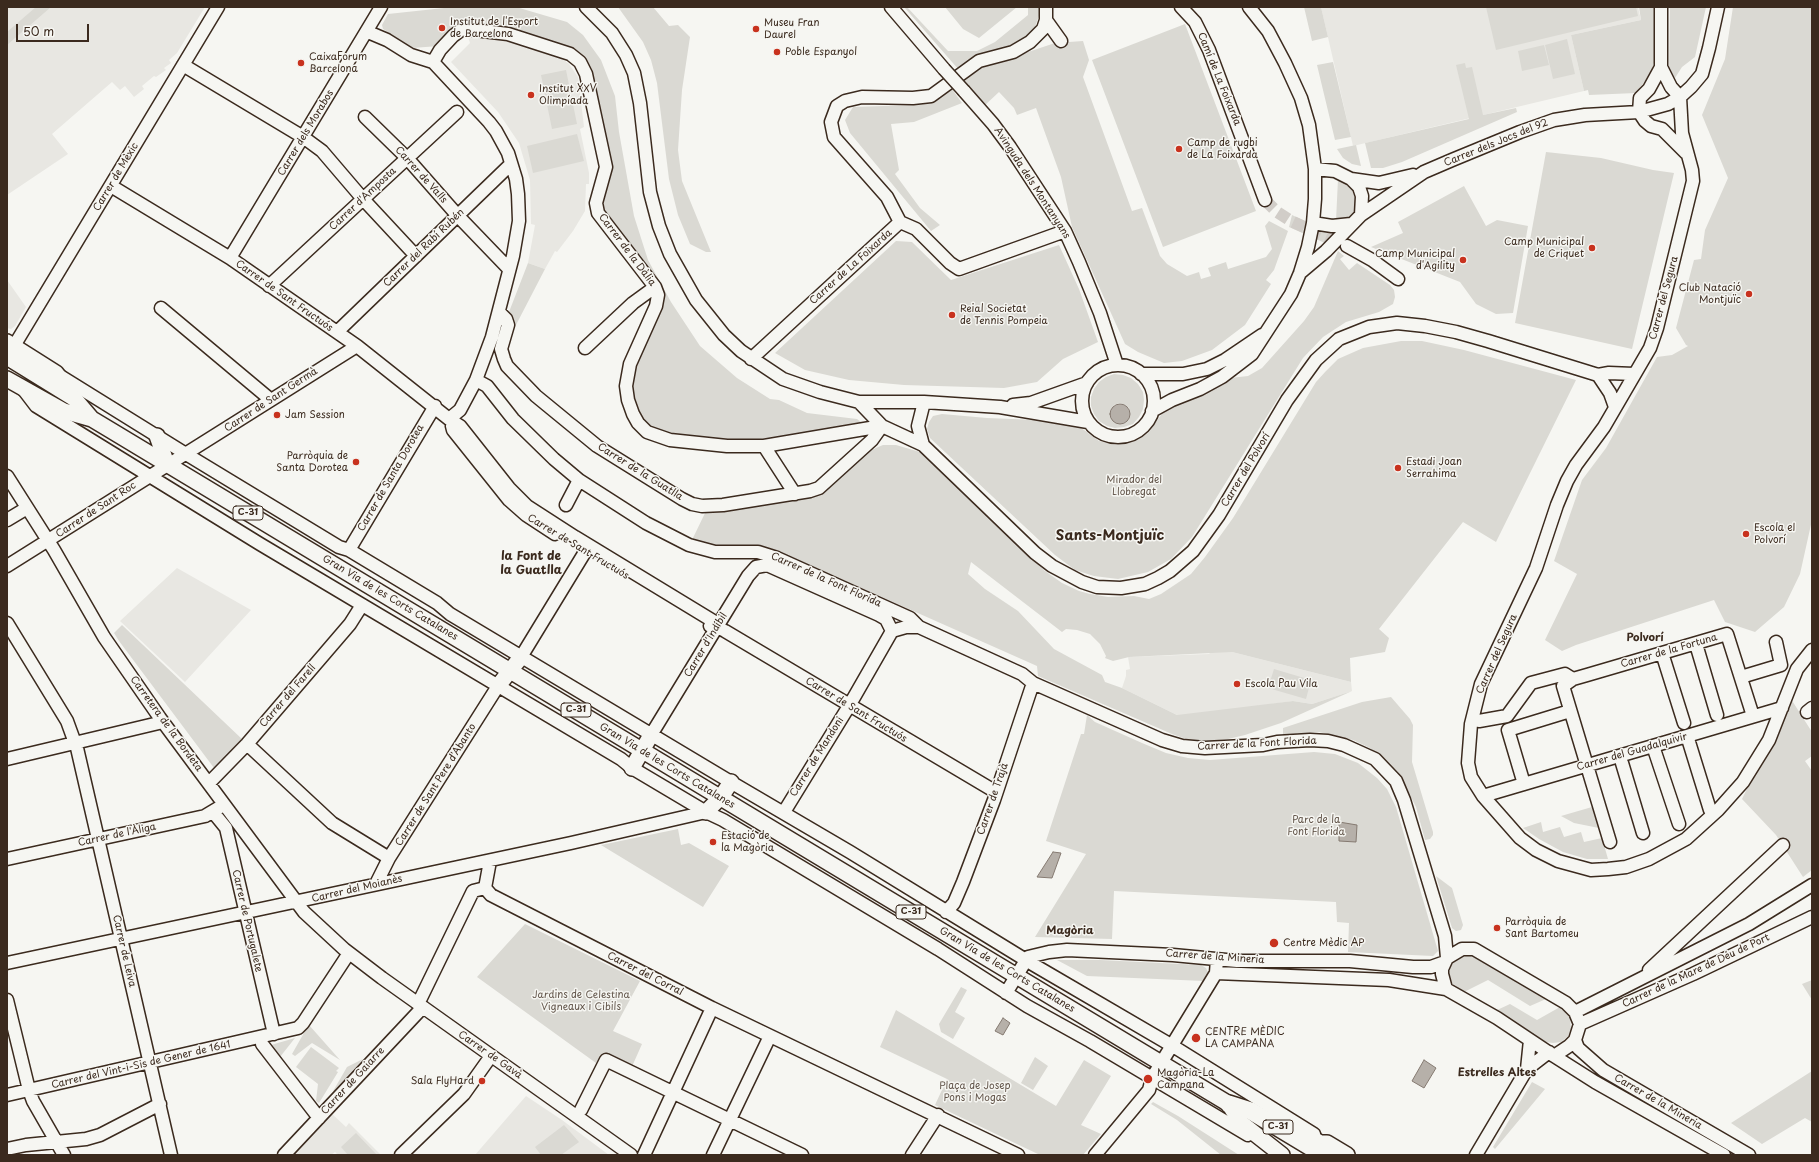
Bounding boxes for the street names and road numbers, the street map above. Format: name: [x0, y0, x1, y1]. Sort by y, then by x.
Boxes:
street label: Camí de La Foixarda: [1195, 31, 1243, 127]
street label: Carrer dels Morabos: [276, 88, 336, 178]
street label: Carrer dels Jocs del 92: [1442, 117, 1550, 169]
street label: Avinguda dels Montanyans: [991, 125, 1073, 241]
street label: Carrer de Mèxic: [91, 141, 141, 213]
street label: Carrer de Valls: [392, 144, 450, 206]
street label: Carrer d'Amposta: [327, 165, 399, 233]
street label: Carrer del Rabí Rubén: [381, 206, 467, 290]
street label: Carrer de la Dàlia: [596, 211, 658, 289]
street label: Carrer de La Foixarda: [807, 227, 895, 307]
street label: Carrer del Segura: [1647, 255, 1681, 341]
street label: Carrer de Sant Fructuós: [233, 258, 335, 334]
street label: Carrer de Sant Germà: [222, 365, 320, 435]
street label: Carrer de Santa Dorotea: [355, 422, 427, 534]
street label: Carrer del Polvorí: [1219, 431, 1273, 509]
street label: Carrer de la Guatlla: [595, 441, 685, 503]
street label: Carrer de Sant Roc: [54, 480, 138, 540]
road number: C-31: [233, 506, 263, 520]
street label: Carrer de Sant Fructuós: [525, 512, 631, 582]
street label: Carrer de la Font Florida: [769, 550, 883, 610]
street label: Gran Via de les Corts Catalanes: [320, 553, 460, 643]
street label: Carrer d'Indíbil: [682, 611, 730, 679]
street label: Carrer del Segura: [1474, 612, 1520, 696]
street label: Carrer de la Fortuna: [1619, 631, 1719, 671]
street label: Carrer del Farell: [257, 662, 319, 730]
street label: Carretera de la Bordeta: [127, 674, 205, 774]
street label: Carrer de Sant Fructuós: [803, 675, 909, 745]
road number: C-31: [561, 703, 591, 717]
street label: Carrer de Mandoni: [788, 715, 846, 799]
street label: Carrer de Sant Pere d'Abanto: [393, 721, 479, 849]
street label: Gran Via de les Corts Catalanes: [597, 721, 737, 811]
street label: Carrer del Guadalquivir: [1575, 730, 1689, 774]
street label: Carrer de la Font Florida: [1197, 735, 1317, 753]
street label: Carrer de Trajà: [975, 762, 1011, 836]
street label: Carrer de l'Àliga: [77, 821, 157, 849]
street label: Carrer de Portugalete: [229, 869, 265, 973]
street label: Carrer del Moianès: [310, 873, 404, 905]
road number: C-31: [896, 905, 926, 919]
street label: Carrer de Leiva: [110, 914, 138, 988]
street label: Gran Via de les Corts Catalanes: [937, 925, 1077, 1015]
street label: Carrer de la Mare de Déu de Port: [1620, 932, 1772, 1010]
street label: Carrer de la Mineria: [1165, 948, 1265, 966]
street label: Carrer del Corral: [605, 950, 685, 998]
street label: Carrer de Gavà: [456, 1028, 524, 1082]
street label: Carrer del Vint-i-Sis de Gener de 1641: [50, 1038, 232, 1092]
street label: Carrer de Gaiarre: [319, 1045, 387, 1117]
street label: Carrer de la Mineria: [1612, 1072, 1704, 1132]
road number: C-31: [1263, 1120, 1293, 1134]

